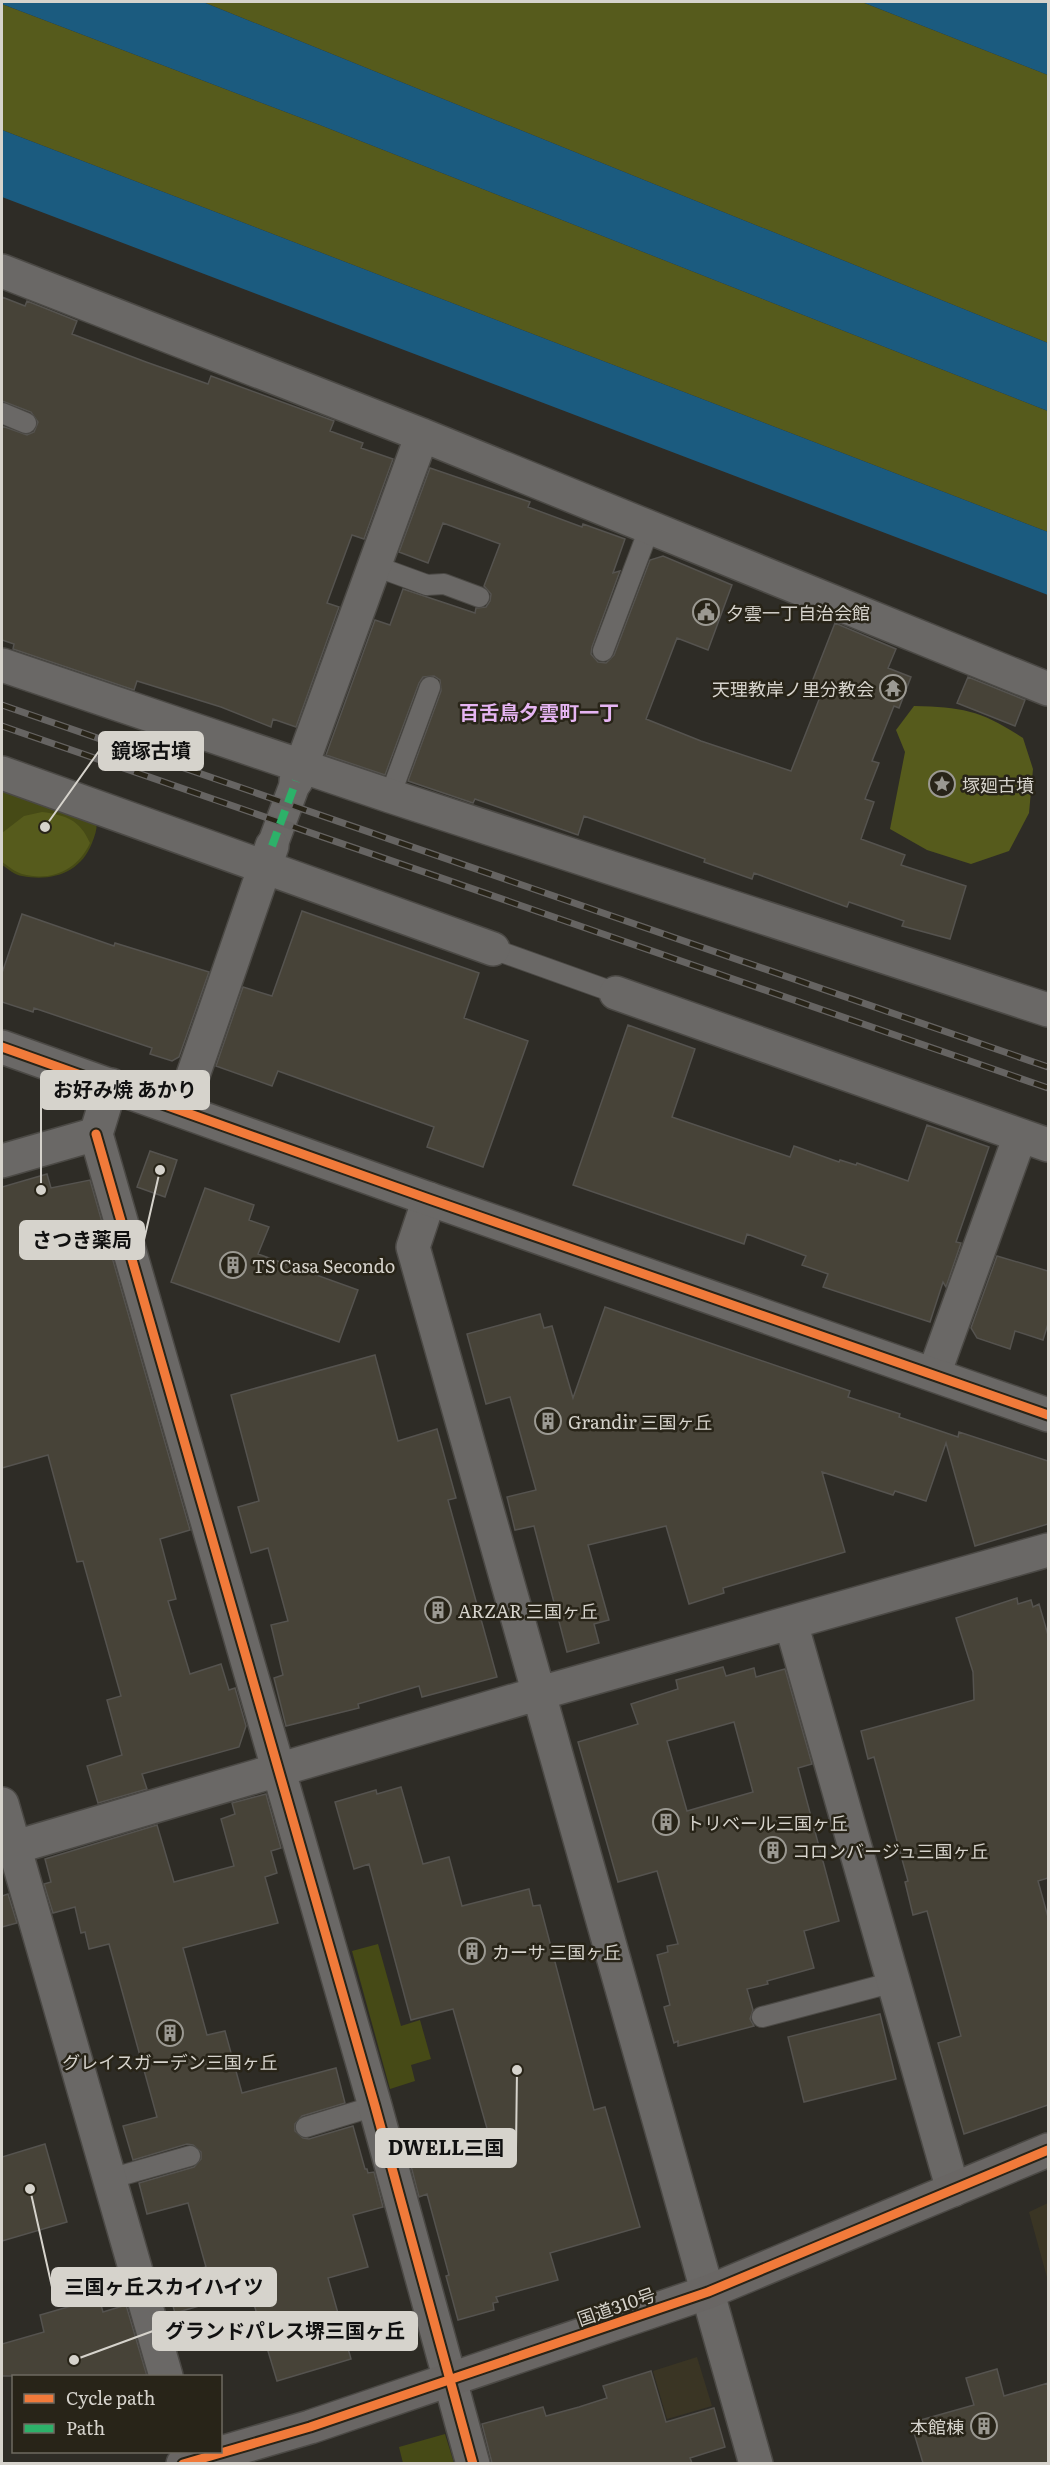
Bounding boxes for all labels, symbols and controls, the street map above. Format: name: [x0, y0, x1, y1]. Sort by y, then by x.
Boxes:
public building icon: 夕雲一丁自治会館: [691, 597, 721, 627]
place label: 夕雲一丁自治会館: [726, 599, 870, 626]
temple icon: 天理教岸ノ里分教会: [878, 673, 908, 703]
place label: 天理教岸ノ里分教会: [712, 675, 874, 702]
district label: 百舌鳥夕雲町一丁: [459, 696, 619, 726]
callout: 鏡塚古墳: [99, 732, 203, 770]
text: 鏡塚古墳: [111, 734, 191, 764]
place icon: 塚廻古墳: [927, 769, 957, 799]
place label: 塚廻古墳: [962, 771, 1034, 798]
callout: お好み焼 あかり: [41, 1071, 209, 1109]
text: お好み焼 あかり: [53, 1073, 197, 1103]
callout: さつき薬局: [20, 1221, 144, 1259]
text: さつき薬局: [32, 1223, 132, 1253]
building icon: TS Casa Secondo: [218, 1250, 248, 1280]
place label: TS Casa Secondo: [252, 1252, 395, 1279]
building icon: Grandir 三国ヶ丘: [533, 1406, 563, 1436]
place label: Grandir 三国ヶ丘: [568, 1408, 713, 1435]
building icon: ARZAR 三国ヶ丘: [423, 1595, 453, 1625]
place label: ARZAR 三国ヶ丘: [458, 1597, 598, 1624]
building icon: トリベール三国ヶ丘: [651, 1807, 681, 1837]
place label: トリベール三国ヶ丘: [686, 1809, 848, 1836]
building icon: コロンバージュ三国ヶ丘: [758, 1835, 788, 1865]
place label: コロンバージュ三国ヶ丘: [792, 1837, 988, 1864]
building icon: カーサ 三国ヶ丘: [457, 1936, 487, 1966]
place label: カーサ 三国ヶ丘: [492, 1938, 621, 1965]
building icon: グレイスガーデン三国ヶ丘: [155, 2018, 185, 2048]
place label: グレイスガーデン三国ヶ丘: [62, 2048, 278, 2075]
callout: DWELL三国: [376, 2129, 516, 2167]
text: DWELL三国: [388, 2131, 504, 2161]
callout: 三国ヶ丘スカイハイツ: [52, 2268, 276, 2306]
text: 三国ヶ丘スカイハイツ: [64, 2270, 264, 2300]
street label: 国道310号: [573, 2280, 659, 2332]
callout: グランドパレス堺三国ヶ丘: [153, 2312, 417, 2350]
text: グランドパレス堺三国ヶ丘: [165, 2314, 405, 2344]
legend: [12, 2375, 222, 2453]
text: Cycle path: [66, 2384, 155, 2411]
building icon: 本館棟: [969, 2411, 999, 2441]
place label: 本館棟: [910, 2413, 964, 2440]
text: Path: [66, 2414, 105, 2441]

